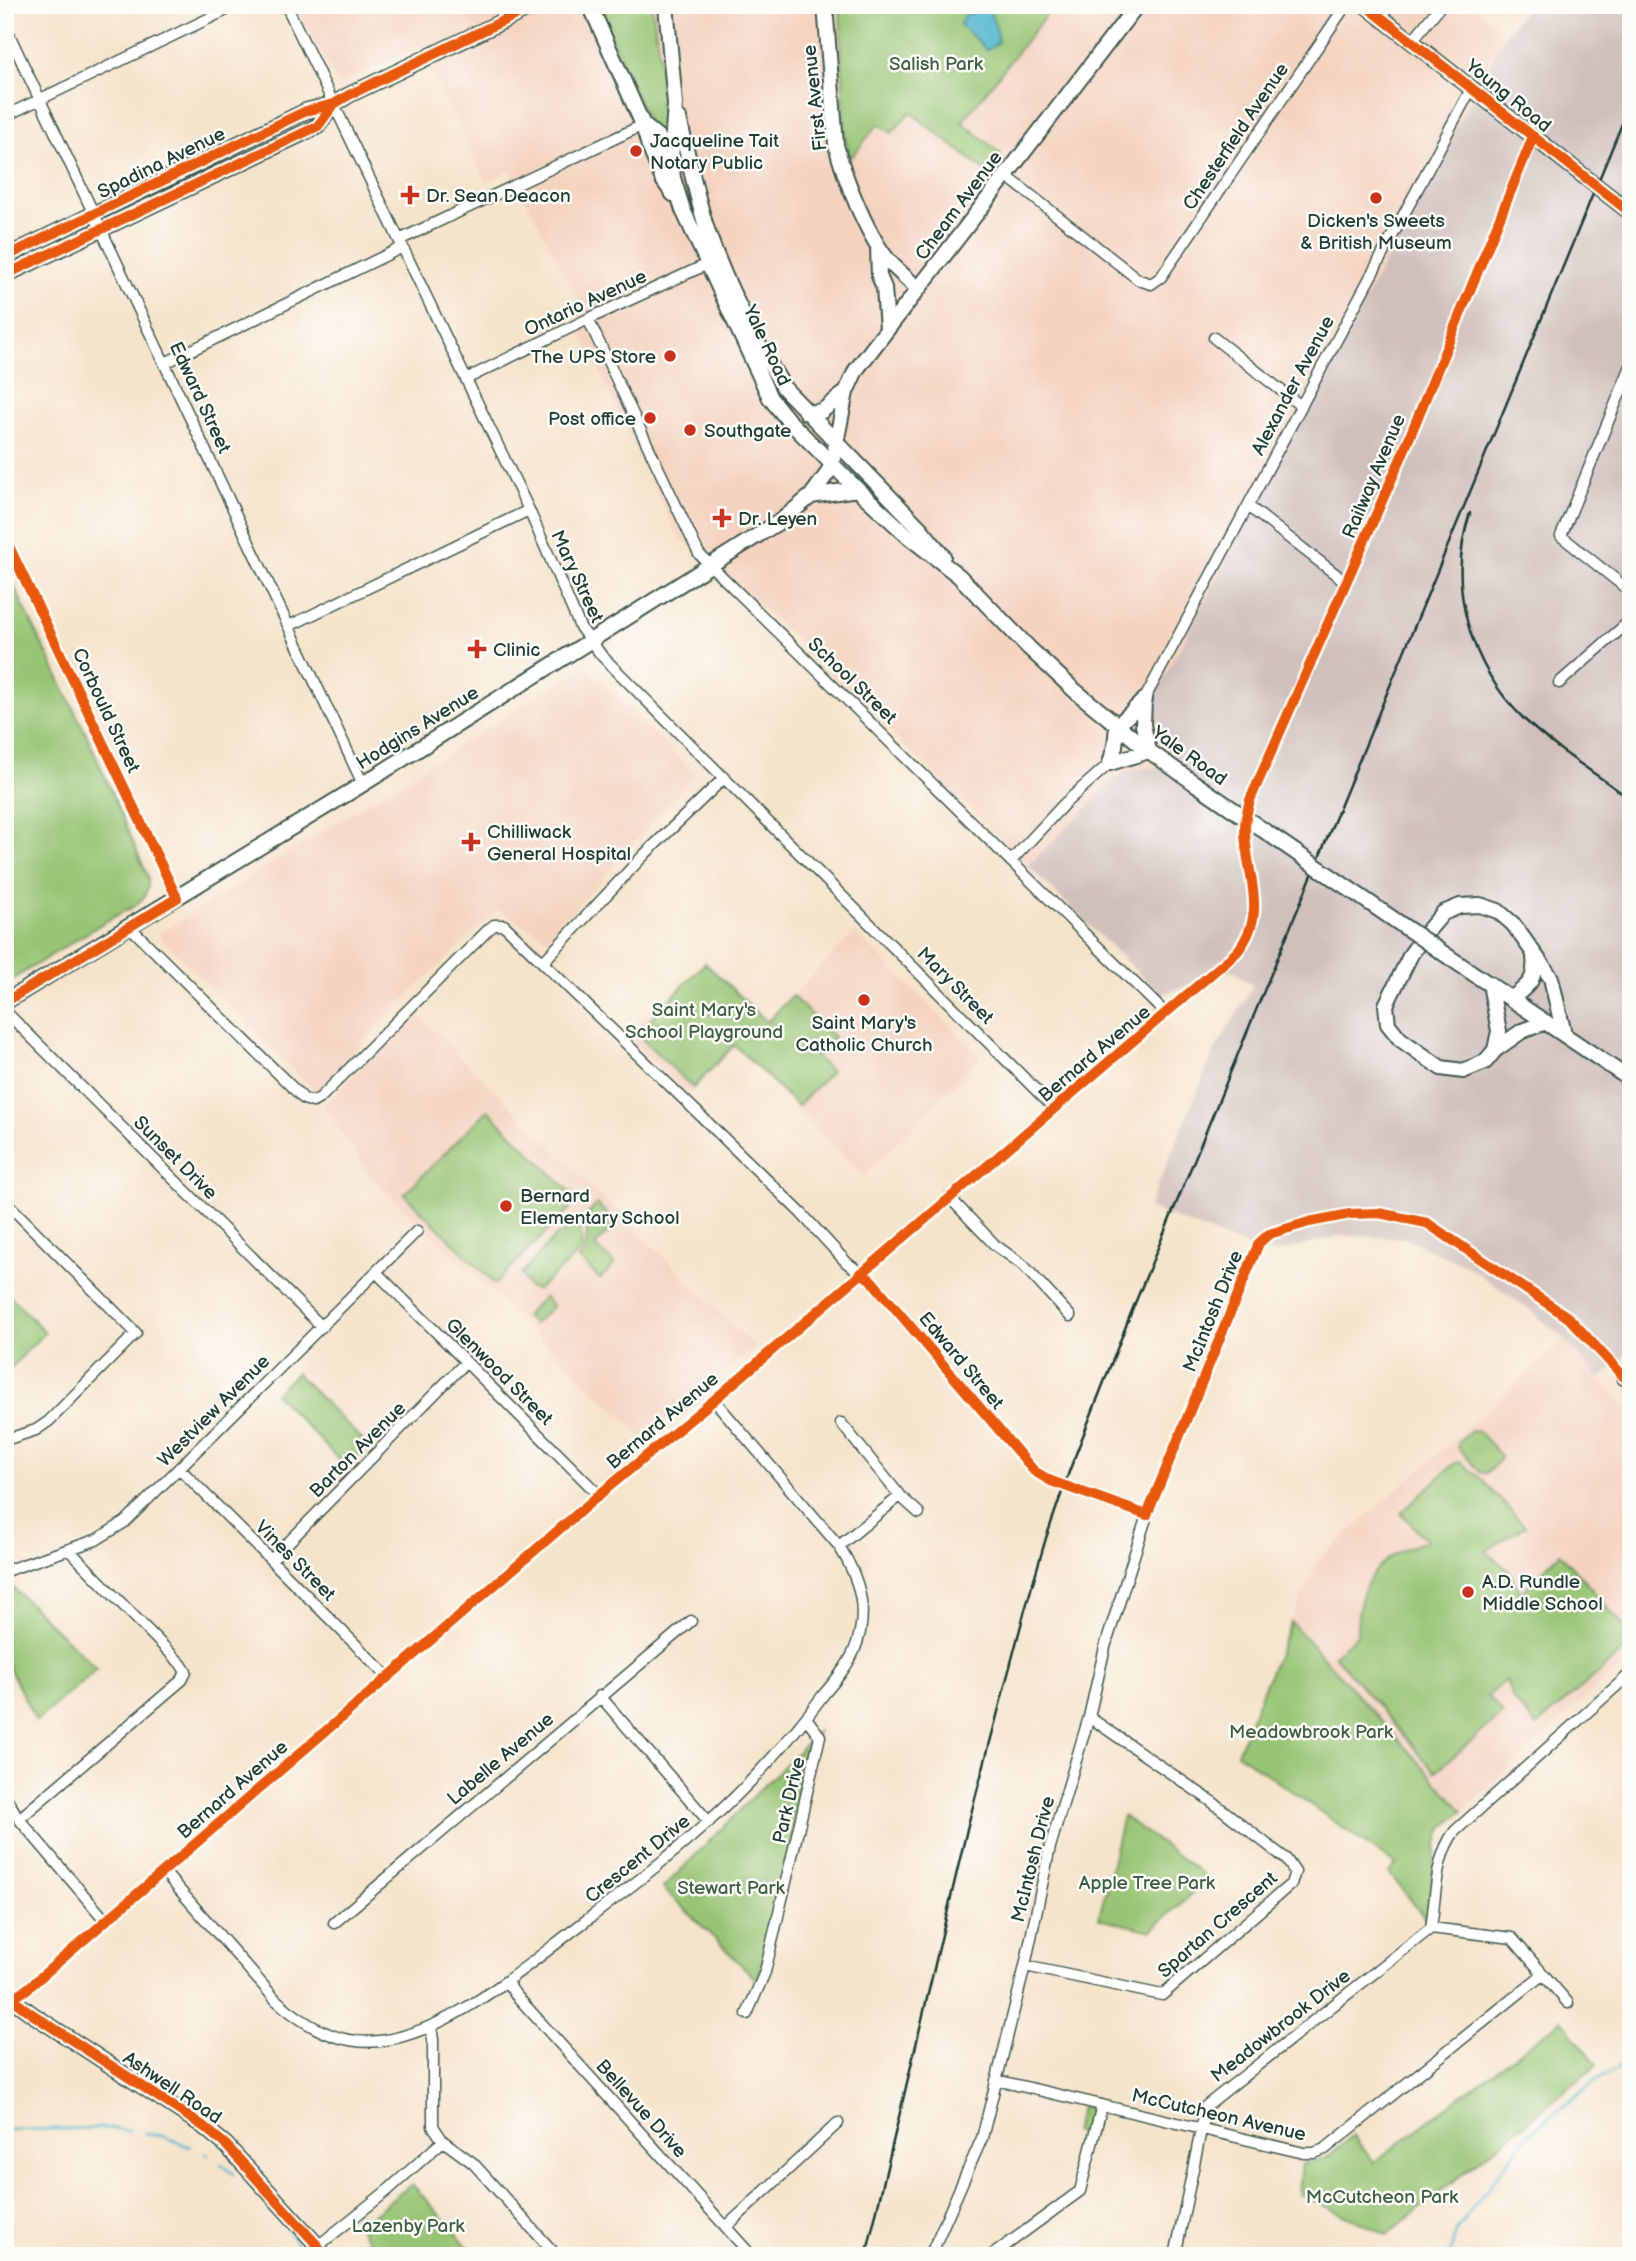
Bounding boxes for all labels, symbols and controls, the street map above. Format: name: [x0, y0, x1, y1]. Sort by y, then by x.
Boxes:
street label: First Avenue: [798, 44, 833, 152]
park label: Salish Park: [889, 53, 984, 76]
street label: Young Road: [1460, 54, 1555, 138]
street label: Chesterfield Avenue: [1178, 59, 1294, 215]
street label: Spadina Avenue: [94, 123, 229, 204]
place label: Jacqueline Tait Notary Public: [650, 130, 779, 175]
marker: Jacqueline Tait Notary Public: [628, 143, 644, 159]
street label: Cheam Avenue: [911, 147, 1008, 265]
marker: Dr. Sean Deacon: [400, 185, 420, 205]
place label: Dr. Sean Deacon: [426, 185, 571, 208]
marker: Dicken's Sweets & British Museum: [1368, 190, 1384, 206]
place label: Dicken's Sweets & British Museum: [1300, 210, 1452, 255]
street label: Ontario Avenue: [521, 265, 650, 342]
street label: Yale Road: [737, 301, 795, 390]
street label: Alexander Avenue: [1247, 312, 1340, 459]
street label: Edward Street: [164, 338, 236, 457]
place label: The UPS Store: [531, 346, 656, 369]
marker: The UPS Store: [662, 348, 678, 364]
place label: Post office: [548, 408, 636, 431]
marker: Post office: [642, 410, 658, 426]
street label: Railway Avenue: [1338, 411, 1411, 542]
place label: Southgate: [704, 420, 791, 443]
marker: Southgate: [682, 422, 698, 438]
marker: Dr. Leyen: [712, 508, 732, 528]
place label: Dr. Leyen: [738, 508, 817, 531]
street label: Mary Street: [545, 527, 608, 627]
street label: School Street: [803, 633, 901, 729]
marker: Clinic: [467, 639, 487, 659]
place label: Clinic: [493, 639, 540, 662]
street label: Corbould Street: [67, 645, 145, 777]
street label: Hodgins Avenue: [352, 681, 483, 775]
street label: Yale Road: [1146, 721, 1231, 791]
place label: Chilliwack General Hospital: [487, 821, 631, 866]
marker: Chilliwack General Hospital: [461, 832, 481, 852]
street label: Mary Street: [912, 943, 998, 1029]
marker: Saint Mary's Catholic Church: [856, 992, 872, 1008]
park label: Saint Mary's School Playground: [625, 999, 783, 1044]
street label: Bernard Avenue: [1034, 1001, 1156, 1108]
place label: Saint Mary's Catholic Church: [796, 1012, 932, 1057]
street label: Sunset Drive: [128, 1111, 222, 1205]
place label: Bernard Elementary School: [520, 1185, 679, 1230]
marker: Bernard Elementary School: [498, 1198, 514, 1214]
street label: McIntosh Drive: [1179, 1248, 1248, 1376]
street label: Edward Street: [913, 1307, 1008, 1415]
street label: Glenwood Street: [441, 1314, 557, 1431]
street label: Westview Avenue: [153, 1350, 275, 1472]
street label: Bernard Avenue: [602, 1368, 724, 1475]
street label: Barton Avenue: [305, 1397, 411, 1503]
street label: Vines Street: [250, 1516, 340, 1606]
place label: A.D. Rundle Middle School: [1482, 1571, 1603, 1616]
marker: A.D. Rundle Middle School: [1460, 1584, 1476, 1600]
street label: Labelle Avenue: [443, 1708, 559, 1810]
park label: Meadowbrook Park: [1229, 1721, 1394, 1744]
street label: Bernard Avenue: [173, 1736, 293, 1844]
street label: Park Drive: [768, 1755, 811, 1846]
street label: McIntosh Drive: [1007, 1794, 1060, 1925]
street label: Crescent Drive: [581, 1810, 695, 1909]
street label: Spartan Crescent: [1154, 1867, 1283, 1983]
park label: Apple Tree Park: [1079, 1872, 1216, 1895]
park label: Stewart Park: [677, 1877, 785, 1900]
street label: Meadowbrook Drive: [1207, 1965, 1355, 2088]
street label: Ashwell Road: [118, 2047, 226, 2130]
street label: Bellevue Drive: [591, 2055, 691, 2163]
street label: McCutcheon Avenue: [1129, 2084, 1308, 2147]
park label: McCutcheon Park: [1306, 2186, 1459, 2209]
park label: Lazenby Park: [351, 2215, 465, 2238]

